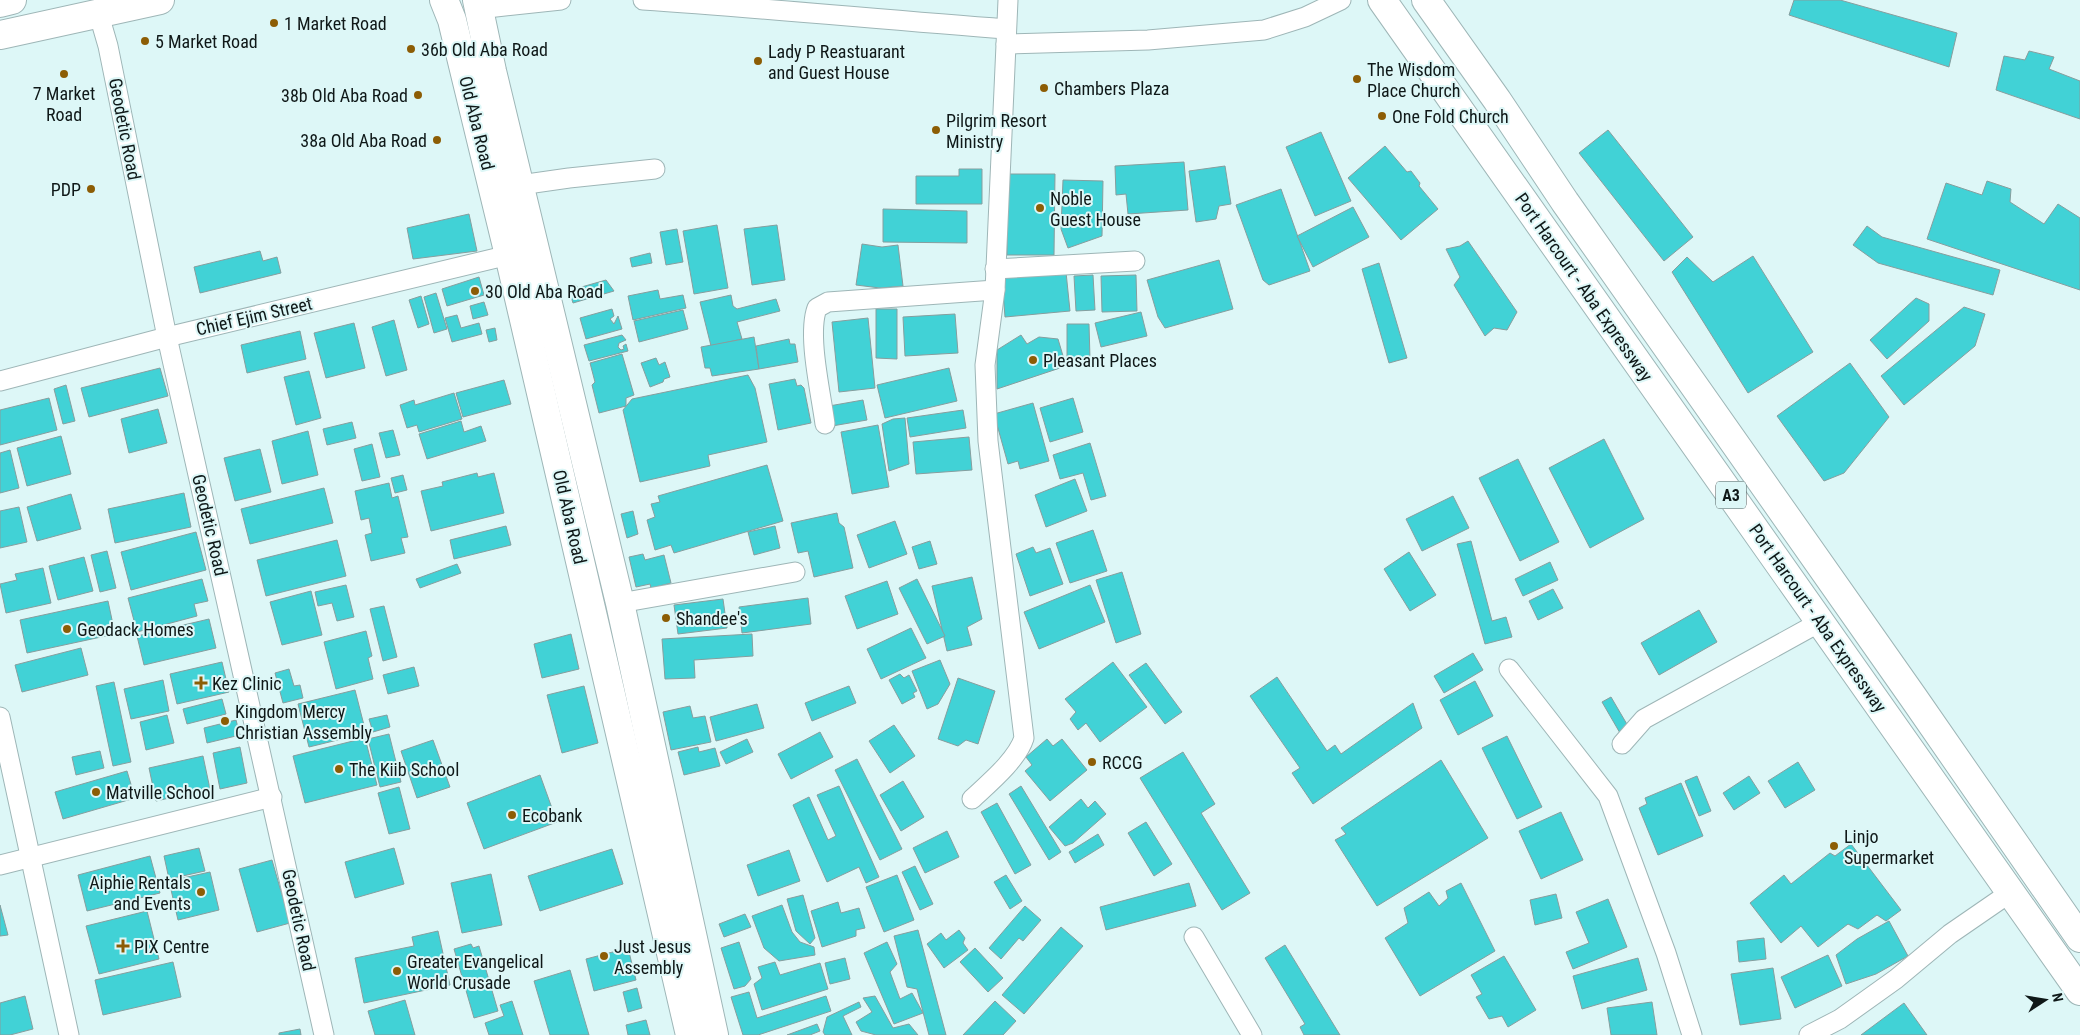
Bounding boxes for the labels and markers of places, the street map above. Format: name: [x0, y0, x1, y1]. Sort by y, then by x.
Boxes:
place label: 1 Market Road: [284, 13, 387, 34]
marker: 1 Market Road: [268, 17, 280, 29]
place label: 5 Market Road: [155, 31, 258, 52]
marker: 5 Market Road: [139, 35, 151, 47]
place label: 36b Old Aba Road: [421, 39, 548, 60]
place label: Lady P Reastuarant and Guest House: [768, 41, 905, 83]
marker: 36b Old Aba Road: [405, 43, 417, 55]
marker: Lady P Reastuarant and Guest House: [752, 55, 764, 67]
place label: The Wisdom Place Church: [1367, 59, 1461, 101]
marker: 7 Market Road: [58, 68, 70, 80]
marker: The Wisdom Place Church: [1351, 73, 1363, 85]
place label: Chambers Plaza: [1054, 78, 1169, 99]
marker: Chambers Plaza: [1038, 82, 1050, 94]
place label: 7 Market Road: [33, 83, 95, 125]
place label: 38b Old Aba Road: [281, 85, 408, 106]
marker: 38b Old Aba Road: [412, 89, 424, 101]
place label: One Fold Church: [1392, 106, 1509, 127]
place label: Pilgrim Resort Ministry: [946, 110, 1047, 152]
marker: One Fold Church: [1376, 110, 1388, 122]
marker: Pilgrim Resort Ministry: [930, 124, 942, 136]
place label: 38a Old Aba Road: [300, 130, 427, 151]
marker: 38a Old Aba Road: [431, 134, 443, 146]
place label: PDP: [51, 179, 81, 200]
marker: PDP: [85, 183, 97, 195]
place label: Noble Guest House: [1050, 188, 1141, 230]
marker: Noble Guest House: [1034, 202, 1046, 214]
place label: 30 Old Aba Road: [485, 281, 603, 302]
marker: 30 Old Aba Road: [469, 285, 481, 297]
place label: Pleasant Places: [1043, 350, 1157, 371]
marker: Pleasant Places: [1027, 354, 1039, 366]
place label: Shandee's: [676, 608, 748, 629]
marker: Shandee's: [660, 612, 672, 624]
place label: Geodack Homes: [77, 619, 194, 640]
marker: Geodack Homes: [61, 623, 73, 635]
place label: Kez Clinic: [212, 673, 282, 694]
marker: Kez Clinic: [194, 676, 208, 690]
place label: Kingdom Mercy Christian Assembly: [235, 701, 372, 743]
marker: Kingdom Mercy Christian Assembly: [219, 715, 231, 727]
place label: RCCG: [1102, 752, 1143, 773]
marker: RCCG: [1086, 756, 1098, 768]
place label: The Kiib School: [349, 759, 459, 780]
marker: The Kiib School: [333, 763, 345, 775]
place label: Matville School: [106, 782, 215, 803]
marker: Matville School: [90, 786, 102, 798]
place label: Ecobank: [522, 805, 582, 826]
marker: Ecobank: [506, 809, 518, 821]
place label: Linjo Supermarket: [1844, 826, 1934, 868]
marker: Linjo Supermarket: [1828, 840, 1840, 852]
place label: Aiphie Rentals and Events: [89, 872, 191, 914]
marker: Aiphie Rentals and Events: [195, 886, 207, 898]
place label: PIX Centre: [134, 936, 209, 957]
place label: Just Jesus Assembly: [614, 936, 691, 978]
marker: PIX Centre: [116, 939, 130, 953]
marker: Just Jesus Assembly: [598, 950, 610, 962]
place label: Greater Evangelical World Crusade: [407, 951, 544, 993]
marker: Greater Evangelical World Crusade: [391, 965, 403, 977]

